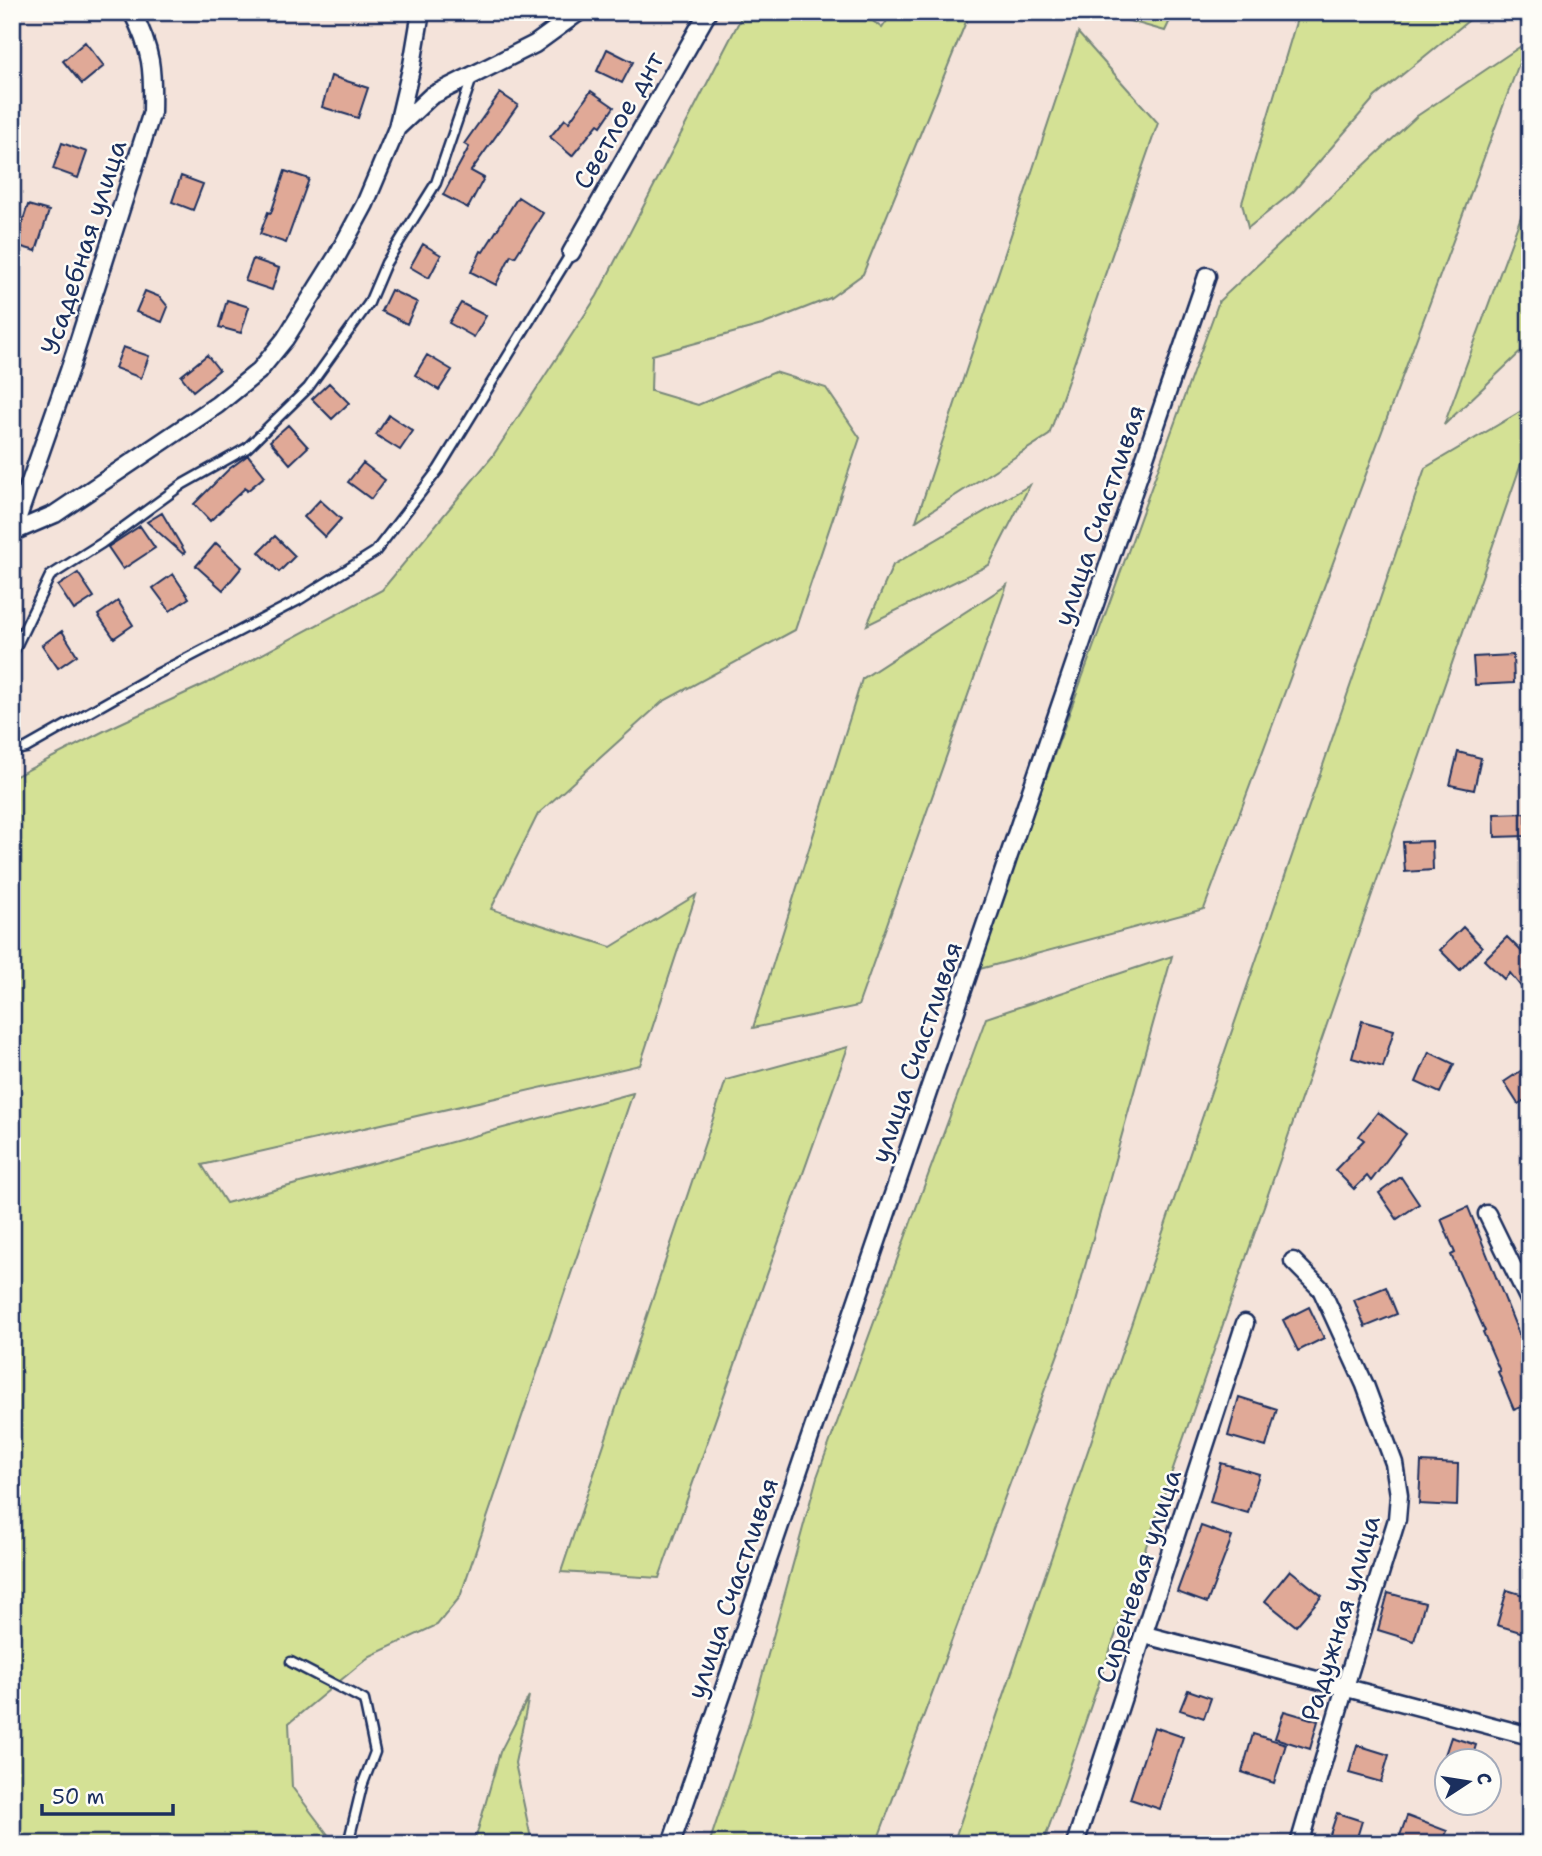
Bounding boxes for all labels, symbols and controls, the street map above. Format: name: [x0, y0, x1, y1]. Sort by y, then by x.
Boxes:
street label: Светлое днт: [564, 44, 672, 195]
street label: Усадебная улица: [32, 135, 134, 359]
street label: улица Счастливая: [1045, 400, 1153, 630]
street label: улица Счастливая: [862, 937, 970, 1167]
street label: Сиреневая улица: [1087, 1465, 1189, 1687]
street label: улица Счастливая: [678, 1473, 786, 1703]
street label: Радужная улица: [1292, 1511, 1388, 1725]
north arrow: [1434, 1748, 1504, 1818]
text: С: [1471, 1770, 1498, 1787]
scale bar: [42, 1772, 173, 1816]
text: 50 m: [52, 1783, 105, 1811]

